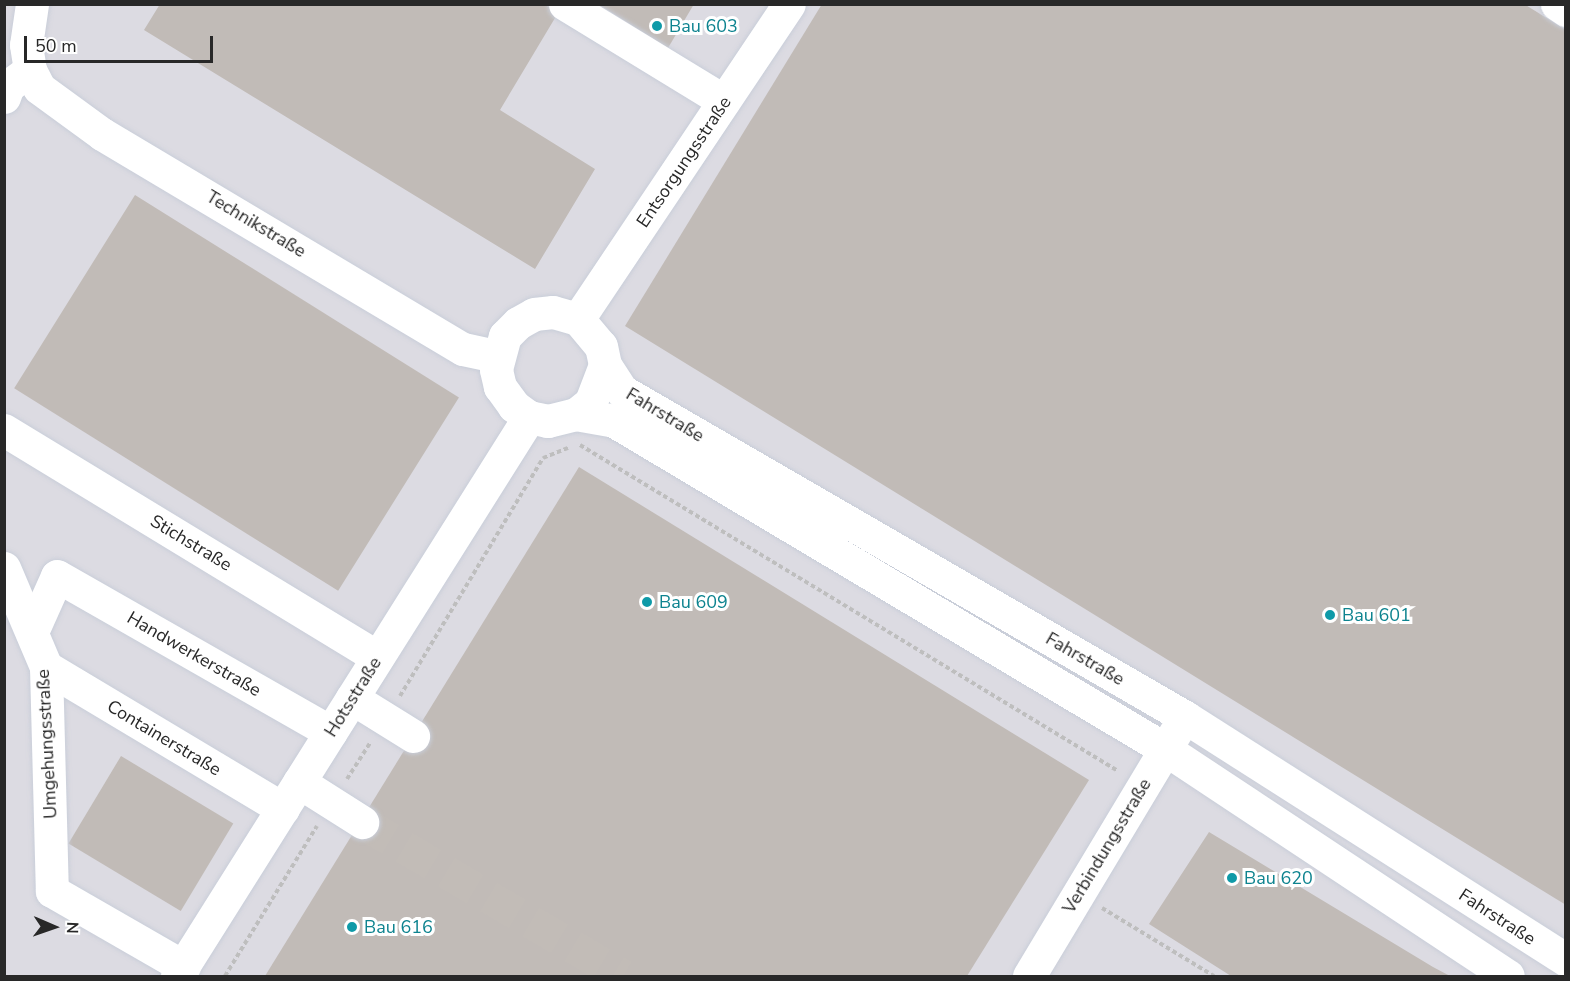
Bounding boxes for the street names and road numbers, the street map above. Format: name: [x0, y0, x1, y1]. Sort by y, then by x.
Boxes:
street label: Entsorgungsstraße: [632, 92, 736, 232]
street label: Technikstraße: [202, 186, 310, 262]
street label: Fahrstraße: [622, 383, 708, 447]
street label: Stichstraße: [146, 510, 236, 576]
street label: Handwerkerstraße: [123, 607, 265, 701]
street label: Fahrstraße: [1042, 628, 1128, 690]
street label: Hotsstraße: [320, 653, 386, 741]
street label: Umgehungsstraße: [32, 669, 62, 819]
street label: Containerstraße: [103, 695, 225, 781]
street label: Verbindungsstraße: [1058, 775, 1156, 917]
street label: Fahrstraße: [1455, 884, 1539, 950]

